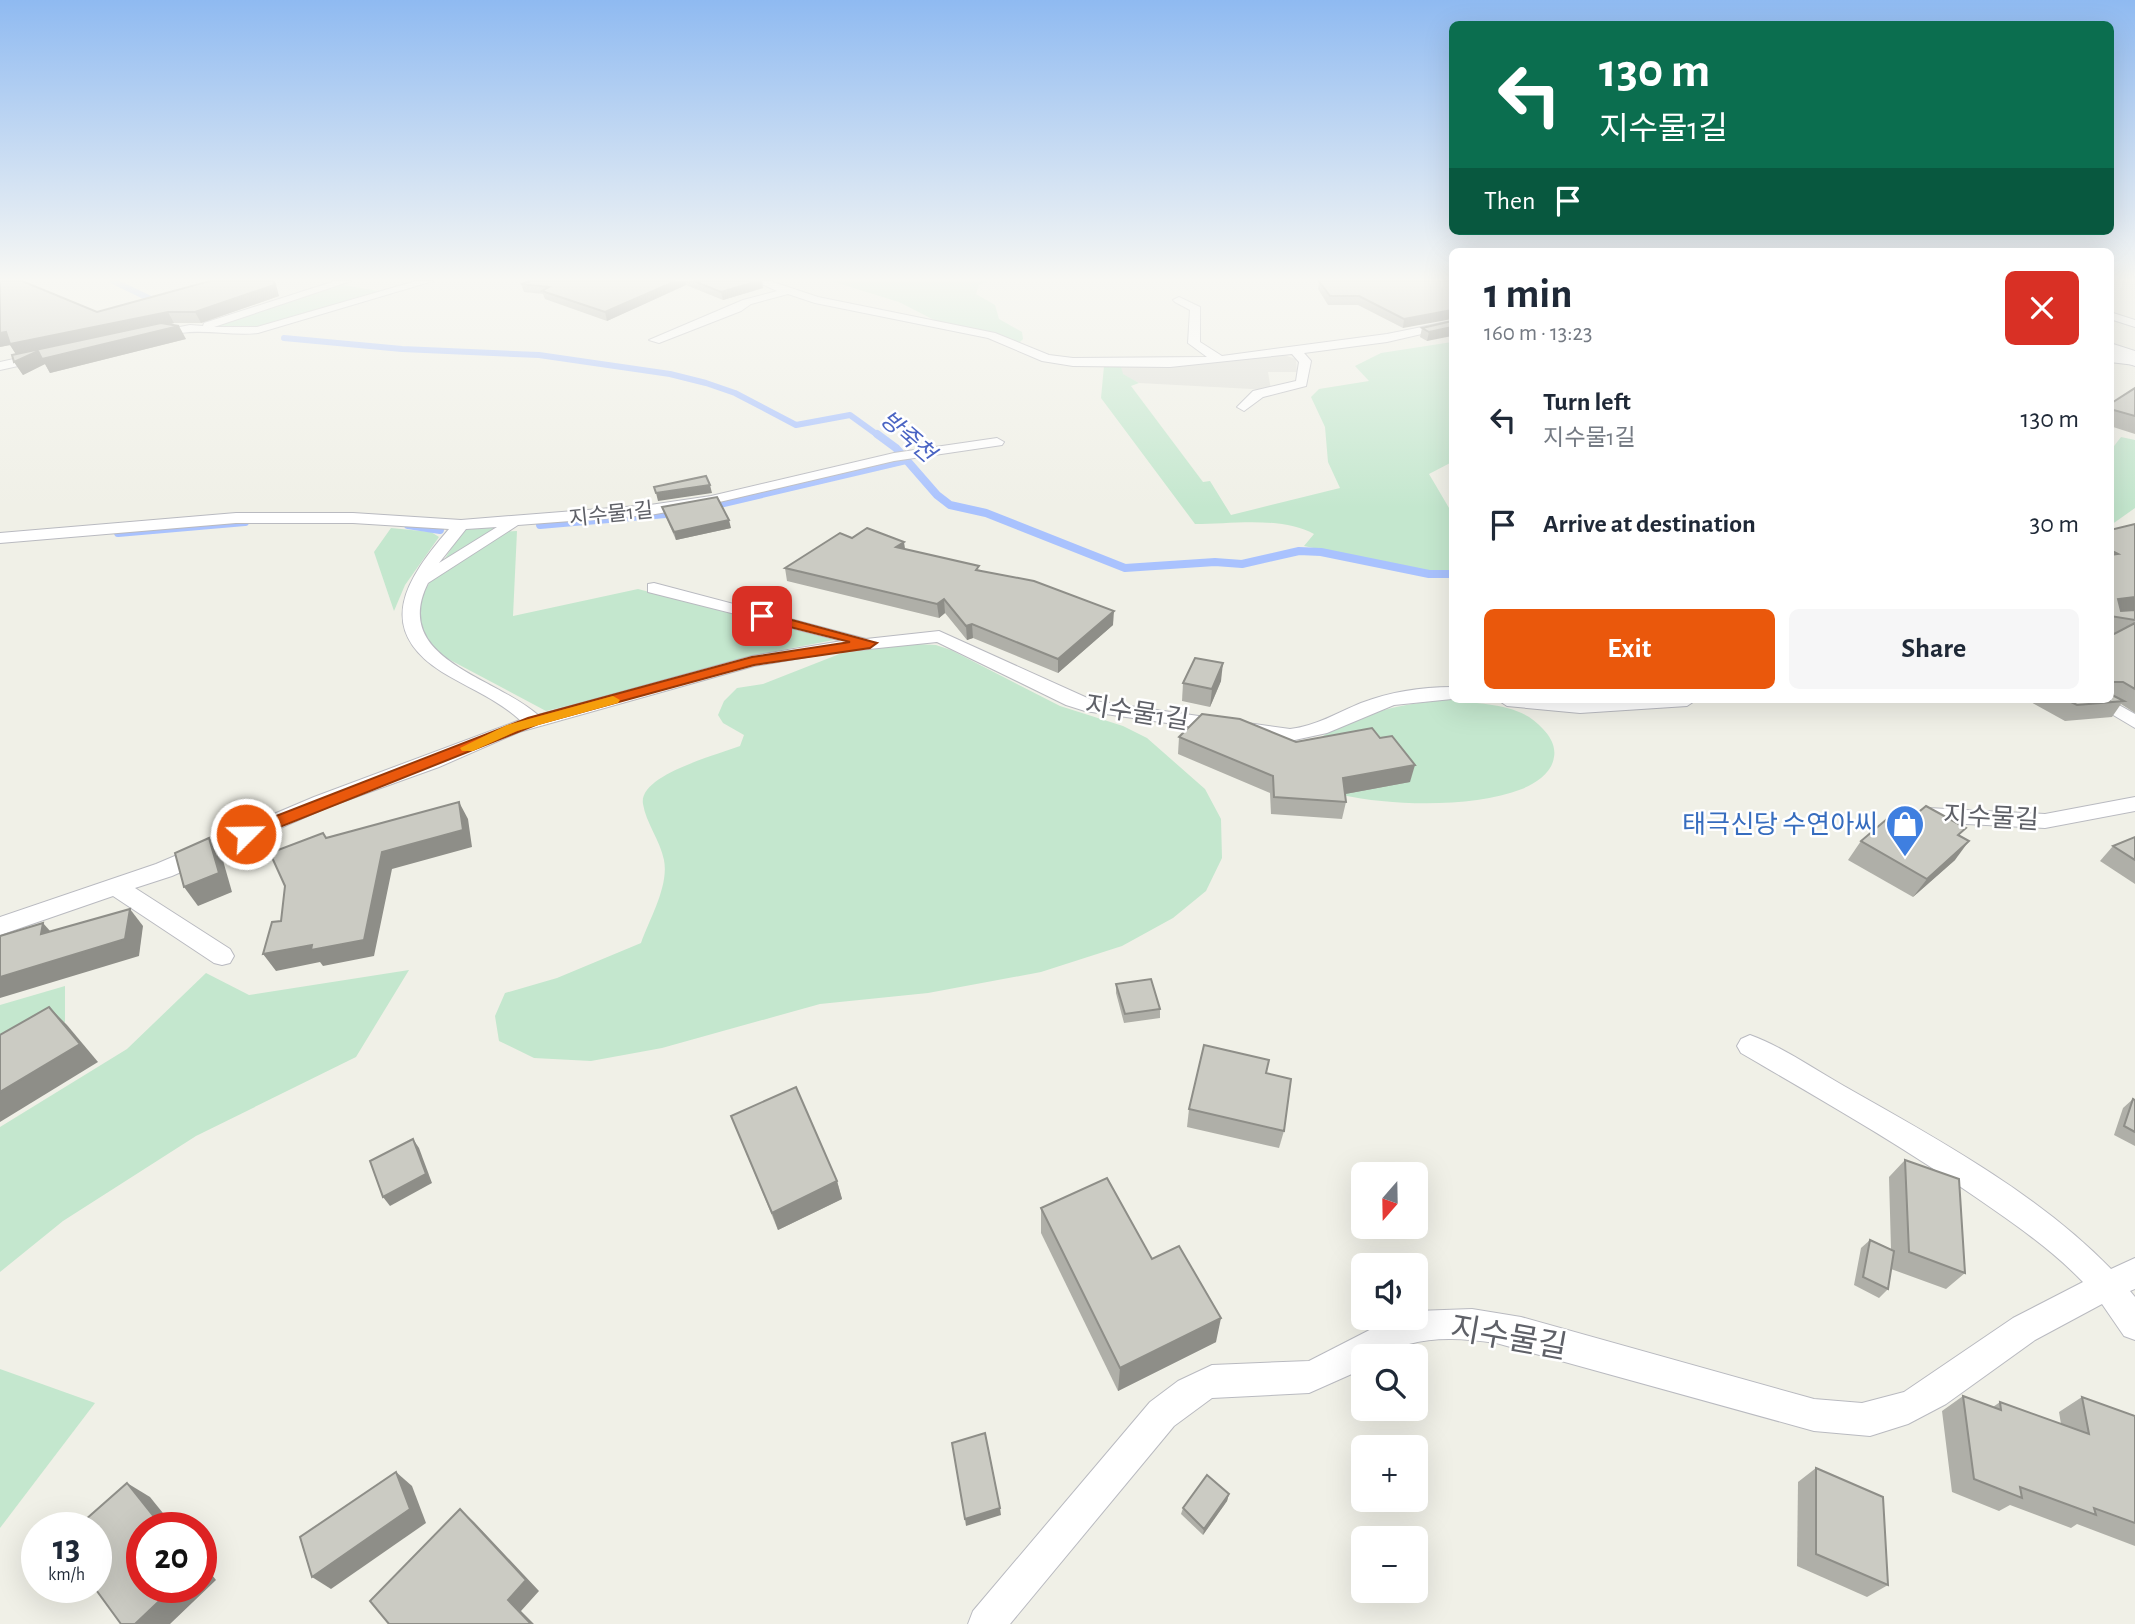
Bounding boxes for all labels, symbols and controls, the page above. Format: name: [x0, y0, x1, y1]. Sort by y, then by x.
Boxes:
text: 130 m: [1599, 47, 1710, 96]
icon: left: [1484, 49, 1575, 140]
text: 지수물1길: [1599, 113, 1728, 145]
icon: arrive: [1549, 182, 1587, 220]
text: Then: [1484, 188, 1535, 214]
button: close: [2005, 271, 2079, 345]
text: 1 min: [1484, 273, 1573, 315]
text: 160 m · 13:23: [1484, 322, 1593, 345]
text: Turn left: [1543, 389, 1631, 415]
icon: left: [1484, 401, 1522, 439]
water label: 방죽천: [876, 406, 942, 468]
text: 130 m: [2021, 406, 2079, 432]
text: 지수물1길: [1543, 427, 1636, 450]
street label: 지수물1길: [568, 499, 654, 529]
icon: arrive: [1484, 506, 1522, 544]
text: Arrive at destination: [1543, 511, 1756, 537]
text: 30 m: [2029, 511, 2079, 537]
pin: [732, 586, 792, 646]
icon: arrive: [743, 597, 781, 635]
button: Exit: [1484, 609, 1775, 689]
button: Share: [1789, 609, 2079, 689]
street label: 지수물1길: [1083, 691, 1191, 734]
position arrow: [209, 797, 283, 871]
street label: 지수물길: [1942, 802, 2039, 833]
shop icon: 태극신당 수연아씨: [1884, 803, 1926, 858]
place label: 태극신당 수연아씨: [1682, 811, 1878, 838]
north arrow: [1351, 1162, 1428, 1239]
map controls: [1351, 1162, 1428, 1603]
button: sound: [1351, 1253, 1428, 1330]
street label: 지수물길: [1448, 1311, 1570, 1364]
button: search: [1351, 1344, 1428, 1421]
button: +: [1351, 1435, 1428, 1512]
speed limit sign: 20: [126, 1512, 217, 1603]
button: −: [1351, 1526, 1428, 1603]
text: 13: [53, 1531, 80, 1566]
text: km/h: [48, 1566, 85, 1584]

